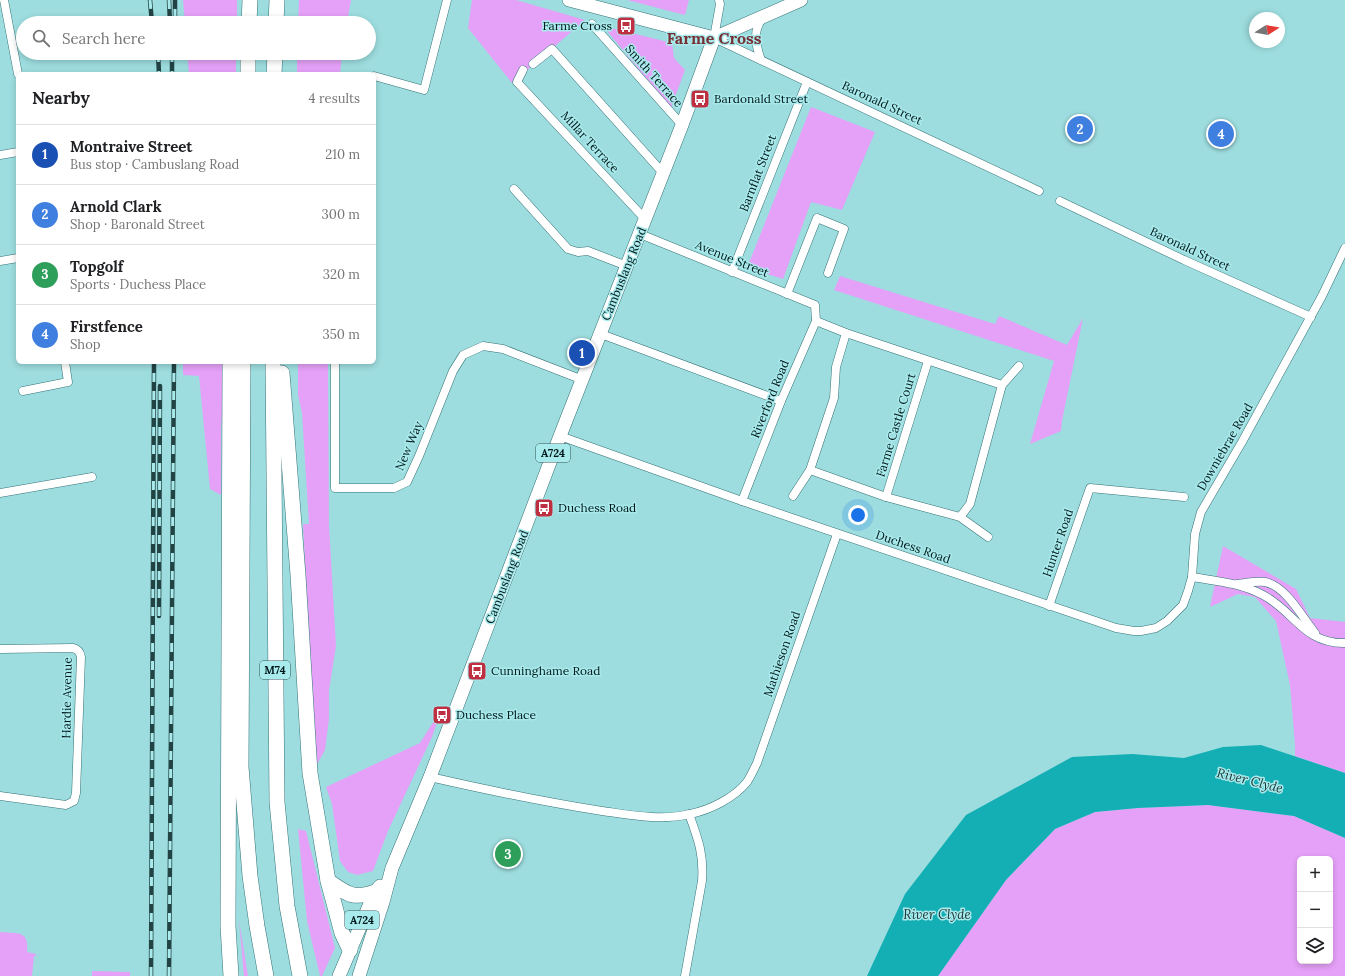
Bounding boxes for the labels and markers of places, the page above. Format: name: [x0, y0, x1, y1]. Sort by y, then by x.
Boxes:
bus stop icon: Farme Cross: [615, 15, 637, 37]
place label: Farme Cross: [542, 18, 612, 33]
bus stop icon: Bardonald Street: [689, 88, 711, 110]
place label: Bardonald Street: [714, 91, 808, 106]
pin: 2: [1067, 114, 1093, 144]
pin: 4: [1208, 119, 1234, 149]
pin: 1: [569, 338, 595, 368]
bus stop icon: Duchess Road: [533, 497, 555, 519]
place label: Duchess Road: [558, 500, 636, 515]
bus stop icon: Cunninghame Road: [466, 660, 488, 682]
place label: Cunninghame Road: [491, 663, 600, 678]
bus stop icon: Duchess Place: [431, 704, 453, 726]
place label: Duchess Place: [456, 707, 536, 722]
pin: 3: [495, 839, 521, 869]

